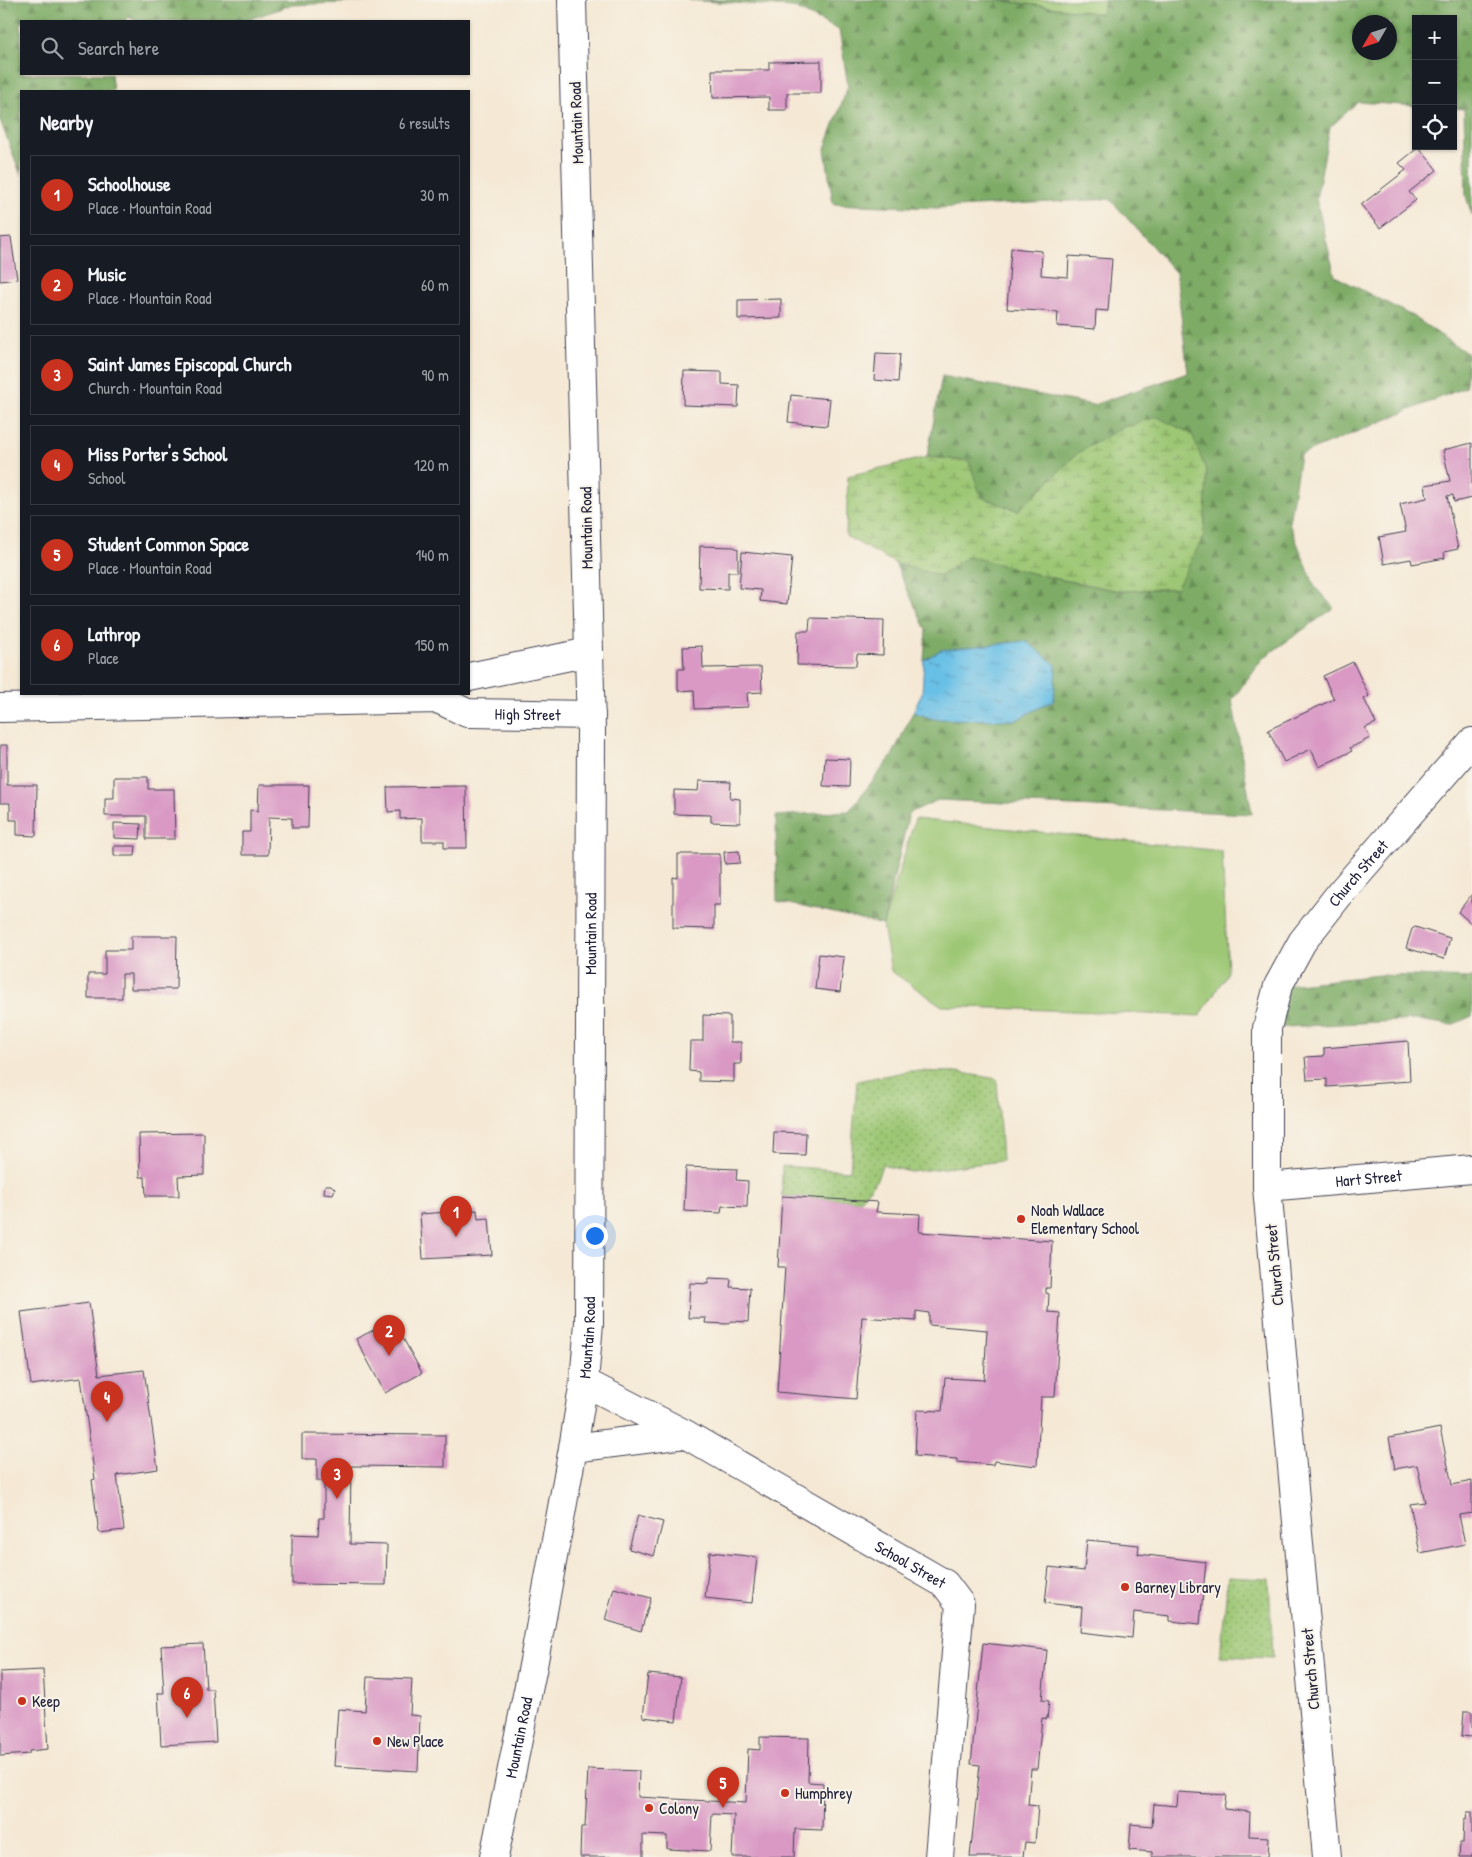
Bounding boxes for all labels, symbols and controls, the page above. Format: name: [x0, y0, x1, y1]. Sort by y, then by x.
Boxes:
north arrow: [1352, 15, 1397, 60]
map controls: [1412, 15, 1457, 150]
button: +: [1412, 15, 1457, 60]
search box: [20, 20, 470, 75]
icon: search: [38, 34, 66, 62]
text: Search here: [78, 35, 159, 61]
button: −: [1412, 60, 1457, 105]
street label: Mountain Road: [564, 82, 588, 164]
button: locate: [1412, 105, 1457, 150]
text: Nearby: [40, 108, 93, 137]
text: 6 results: [399, 112, 450, 134]
text: Schoolhouse: [88, 171, 171, 197]
text: 1: [54, 184, 60, 206]
text: 30 m: [420, 184, 449, 206]
text: Place · Mountain Road: [88, 197, 211, 219]
text: Music: [88, 261, 126, 287]
text: 2: [53, 274, 61, 296]
text: 60 m: [421, 274, 449, 296]
text: Place · Mountain Road: [88, 287, 211, 309]
text: Saint James Episcopal Church: [88, 351, 291, 377]
text: 3: [53, 364, 61, 386]
text: 90 m: [421, 364, 449, 386]
text: Church · Mountain Road: [88, 377, 222, 399]
text: Miss Porter's School: [88, 441, 227, 467]
text: 4: [54, 454, 60, 476]
text: 120 m: [414, 454, 449, 476]
text: School: [88, 467, 125, 489]
street label: Mountain Road: [574, 487, 598, 569]
text: Student Common Space: [88, 531, 249, 557]
text: 5: [54, 544, 60, 566]
text: 140 m: [415, 544, 449, 566]
text: Place · Mountain Road: [88, 557, 211, 579]
text: Lathrop: [88, 621, 140, 647]
text: 6: [54, 634, 60, 656]
text: 150 m: [415, 634, 449, 656]
text: Place: [88, 647, 119, 669]
street label: High Street: [495, 702, 561, 726]
street label: Church Street: [1323, 834, 1393, 911]
street label: Mountain Road: [579, 893, 601, 975]
street label: Hart Street: [1335, 1164, 1403, 1192]
pin: 1: [440, 1196, 472, 1237]
place label: Noah Wallace Elementary School: [1031, 1199, 1140, 1239]
marker: Noah Wallace Elementary School: [1015, 1213, 1027, 1225]
your location: [582, 1223, 608, 1249]
street label: Church Street: [1259, 1223, 1289, 1307]
street label: Mountain Road: [573, 1297, 600, 1380]
pin: 2: [373, 1315, 405, 1356]
pin: 4: [91, 1381, 123, 1422]
pin: 3: [321, 1458, 353, 1499]
street label: School Street: [871, 1535, 950, 1594]
place label: Barney Library: [1135, 1576, 1221, 1598]
marker: Barney Library: [1119, 1581, 1131, 1593]
street label: Church Street: [1295, 1627, 1325, 1711]
pin: 6: [171, 1677, 203, 1718]
place label: Keep: [32, 1690, 60, 1712]
marker: Keep: [16, 1695, 28, 1707]
street label: Mountain Road: [499, 1695, 537, 1780]
place label: New Place: [387, 1730, 444, 1752]
marker: New Place: [371, 1735, 383, 1747]
pin: 5: [707, 1767, 739, 1808]
place label: Humphrey: [795, 1782, 853, 1804]
marker: Humphrey: [779, 1787, 791, 1799]
place label: Colony: [659, 1797, 699, 1819]
marker: Colony: [643, 1802, 655, 1814]

